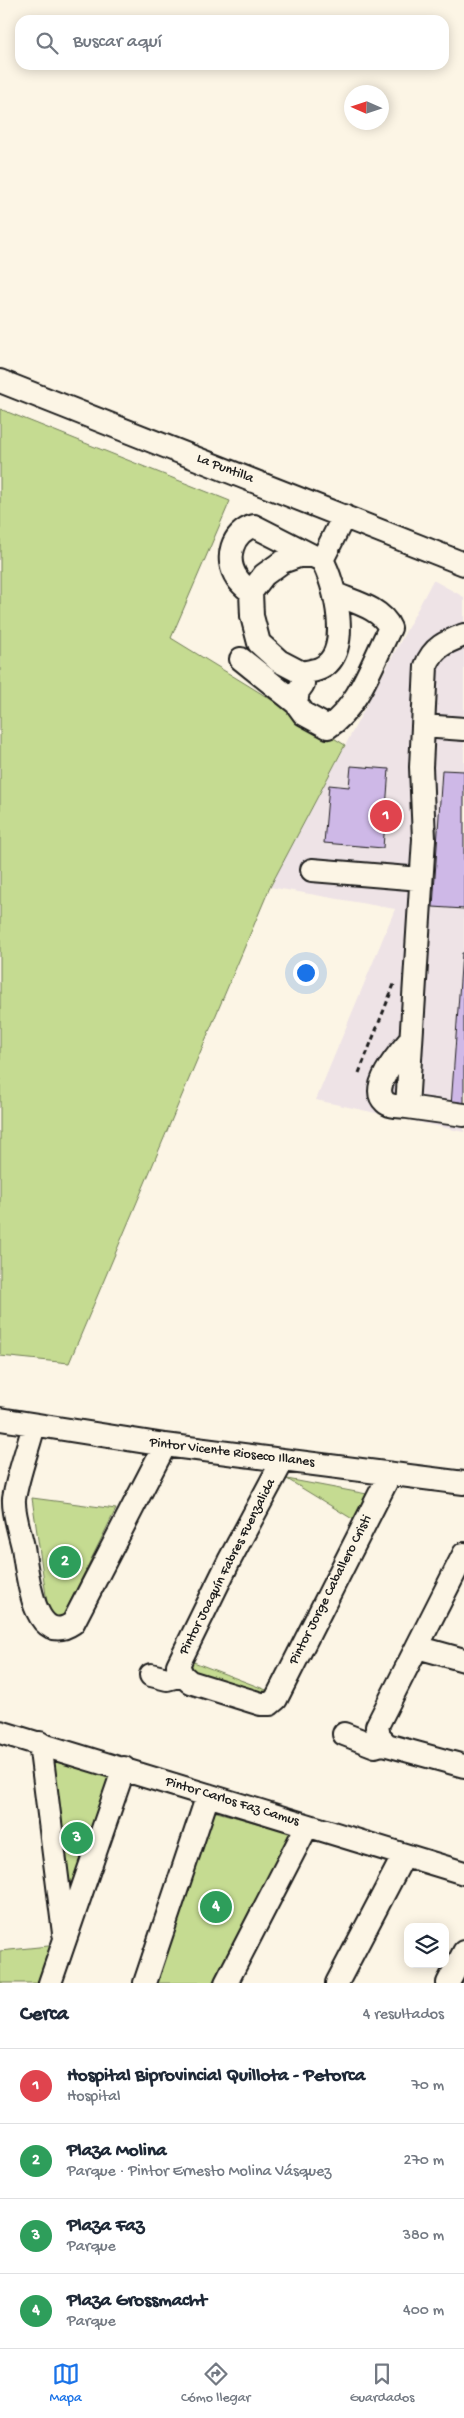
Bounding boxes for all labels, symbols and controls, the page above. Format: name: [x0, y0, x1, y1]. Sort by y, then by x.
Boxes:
search box: [15, 15, 449, 70]
icon: search: [33, 29, 61, 57]
text: Buscar aquí: [73, 31, 162, 54]
north arrow: [344, 85, 389, 130]
street label: La Puntilla: [194, 450, 257, 488]
pin: 1: [370, 797, 402, 835]
your location: [293, 960, 319, 986]
street label: Pintor Vicente Rioseco Illanes: [148, 1434, 316, 1472]
street label: Pintor Joaquín Fabres Fuenzalida: [176, 1475, 281, 1659]
street label: Pintor Jorge Caballero Cristi: [285, 1512, 376, 1669]
pin: 2: [49, 1543, 81, 1581]
street label: Pintor Carlos Faz Camus: [162, 1773, 302, 1831]
pin: 3: [61, 1819, 93, 1857]
pin: 4: [200, 1888, 232, 1926]
map controls: [404, 1923, 449, 1968]
button: layers: [404, 1923, 449, 1968]
text: Cerca: [20, 2003, 68, 2028]
text: 4 resultados: [363, 2006, 444, 2025]
text: Hospital Biprovincial Quillota - Petorca: [67, 2065, 365, 2088]
text: 1: [33, 2077, 39, 2096]
text: 70 m: [411, 2077, 444, 2096]
text: Hospital: [67, 2088, 121, 2107]
text: Plaza Molina: [67, 2140, 167, 2163]
text: 2: [32, 2152, 40, 2171]
text: 270 m: [404, 2152, 444, 2171]
text: Parque · Pintor Ernesto Molina Vásquez: [67, 2163, 331, 2182]
text: Plaza Faz: [67, 2215, 144, 2238]
text: 3: [32, 2227, 40, 2246]
text: 380 m: [403, 2227, 444, 2246]
text: Parque: [67, 2238, 116, 2257]
text: Plaza Grossmacht: [67, 2290, 207, 2313]
text: 4: [32, 2302, 40, 2321]
text: 400 m: [403, 2302, 444, 2321]
text: Parque: [67, 2313, 116, 2332]
tab: Mapa: [50, 2360, 82, 2407]
tab: Cómo llegar: [181, 2360, 250, 2407]
tab: Guardados: [350, 2360, 414, 2407]

